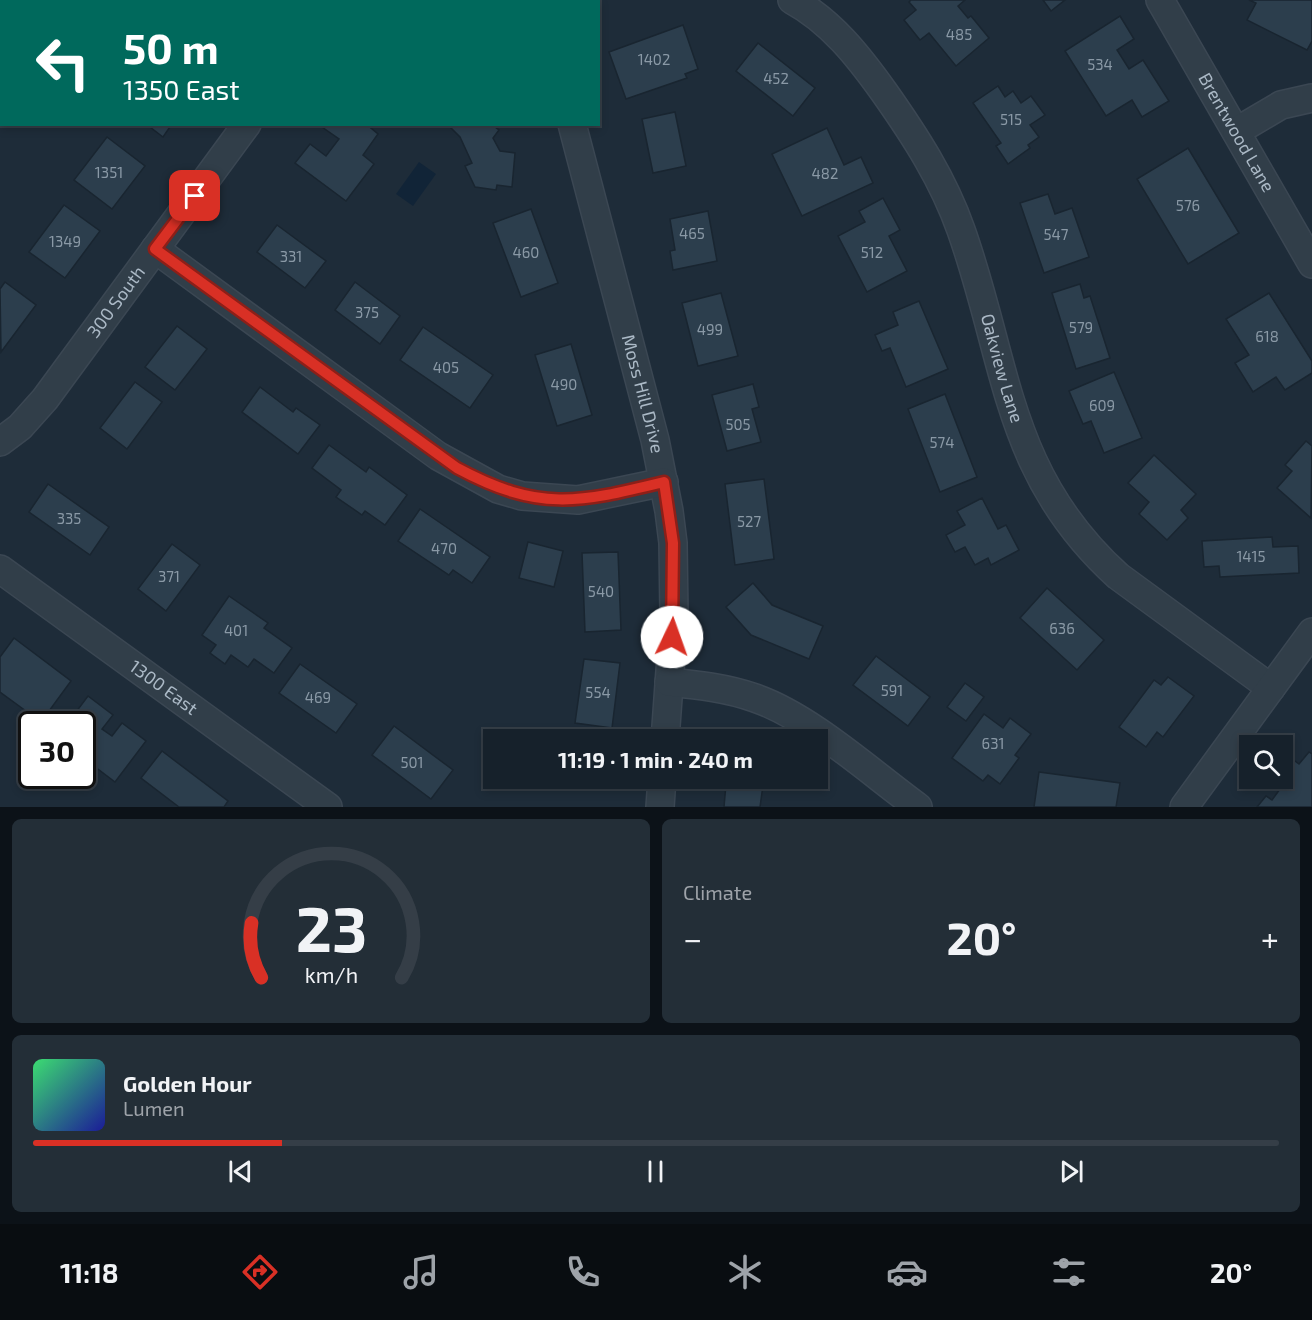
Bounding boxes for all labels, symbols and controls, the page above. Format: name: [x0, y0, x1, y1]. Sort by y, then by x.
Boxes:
text: 50 m: [123, 22, 219, 72]
icon: left: [24, 24, 102, 102]
house number: 485: [946, 25, 972, 43]
house number: 1402: [638, 50, 670, 68]
house number: 534: [1087, 55, 1113, 73]
house number: 452: [763, 69, 789, 87]
street label: Brentwood Lane: [1194, 69, 1280, 196]
text: 1350 East: [123, 73, 239, 105]
house number: 515: [1000, 110, 1022, 128]
house number: 1351: [95, 163, 123, 181]
house number: 482: [812, 164, 838, 182]
pin: [169, 170, 220, 221]
icon: arrive: [178, 179, 211, 212]
house number: 576: [1176, 196, 1200, 214]
house number: 465: [679, 224, 705, 242]
house number: 547: [1044, 225, 1069, 243]
house number: 1349: [49, 232, 81, 250]
house number: 460: [513, 243, 539, 261]
house number: 512: [861, 243, 883, 261]
house number: 331: [280, 247, 302, 265]
street label: 300 South: [82, 261, 149, 342]
house number: 375: [355, 303, 379, 321]
street label: Oakview Lane: [977, 311, 1029, 426]
house number: 579: [1069, 318, 1093, 336]
house number: 499: [697, 320, 723, 338]
house number: 618: [1255, 327, 1279, 345]
street label: Moss Hill Drive: [618, 332, 669, 455]
house number: 405: [433, 358, 459, 376]
house number: 490: [551, 375, 577, 393]
house number: 609: [1089, 396, 1115, 414]
house number: 505: [725, 415, 751, 433]
house number: 574: [930, 433, 954, 451]
house number: 335: [57, 509, 81, 527]
house number: 527: [737, 512, 761, 530]
house number: 470: [431, 539, 457, 557]
house number: 1415: [1236, 547, 1266, 565]
house number: 371: [158, 567, 180, 585]
house number: 540: [588, 582, 614, 600]
position arrow: [640, 605, 704, 669]
house number: 636: [1049, 619, 1075, 637]
house number: 401: [224, 621, 248, 639]
street label: 1300 East: [126, 655, 203, 719]
house number: 591: [881, 681, 903, 699]
house number: 554: [585, 683, 611, 701]
house number: 469: [305, 688, 331, 706]
speed limit sign: 30: [18, 711, 96, 789]
house number: 631: [982, 734, 1004, 752]
map controls: [1239, 735, 1293, 789]
button: search: [1239, 735, 1293, 789]
text: 11:19 · 1 min · 240 m: [558, 746, 753, 772]
house number: 501: [400, 753, 424, 771]
text: Climate: [683, 880, 752, 904]
text: 23: [295, 890, 367, 965]
text: 20°: [947, 910, 1017, 964]
text: −: [683, 918, 702, 958]
text: +: [1261, 918, 1279, 958]
text: km/h: [304, 962, 358, 987]
text: Golden Hour: [123, 1070, 252, 1096]
text: Lumen: [123, 1096, 185, 1120]
icon: previous: [224, 1155, 257, 1188]
icon: pause: [639, 1155, 672, 1188]
icon: next: [1055, 1155, 1088, 1188]
icon: directions: [239, 1251, 281, 1293]
icon: music: [400, 1251, 442, 1293]
icon: phone: [562, 1251, 604, 1293]
icon: climate: [724, 1251, 766, 1293]
icon: car: [886, 1251, 928, 1293]
icon: filters: [1048, 1251, 1090, 1293]
text: 11:18: [60, 1256, 119, 1288]
text: 20°: [1210, 1256, 1252, 1288]

